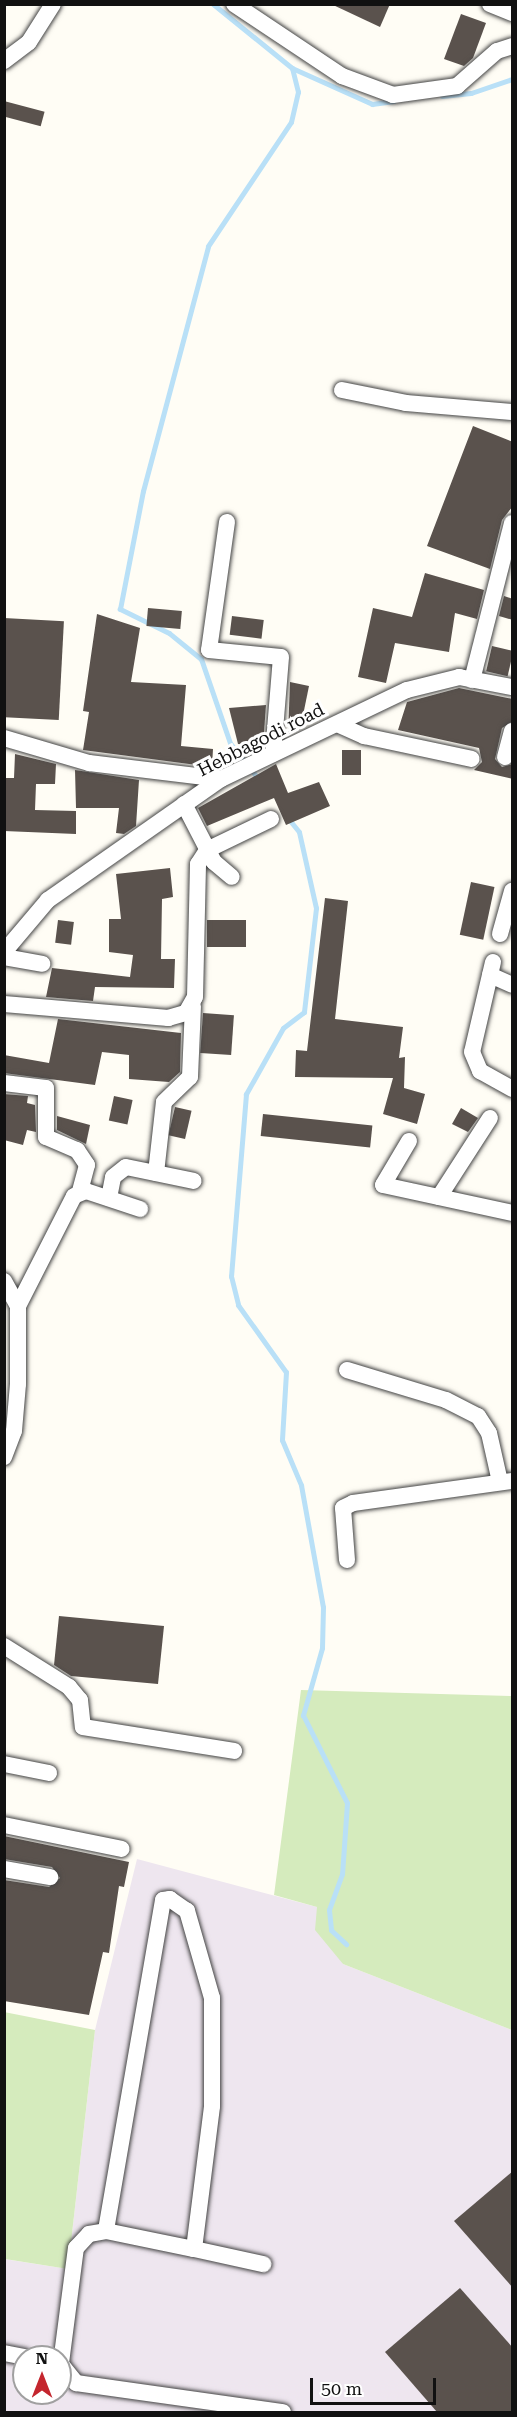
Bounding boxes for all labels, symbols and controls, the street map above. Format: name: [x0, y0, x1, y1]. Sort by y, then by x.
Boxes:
street label: Hebbagodi road: [194, 699, 328, 781]
north arrow: [12, 2345, 72, 2405]
text: N: [36, 2349, 48, 2368]
scale bar: [313, 2366, 439, 2404]
text: 50 m: [321, 2378, 362, 2399]

